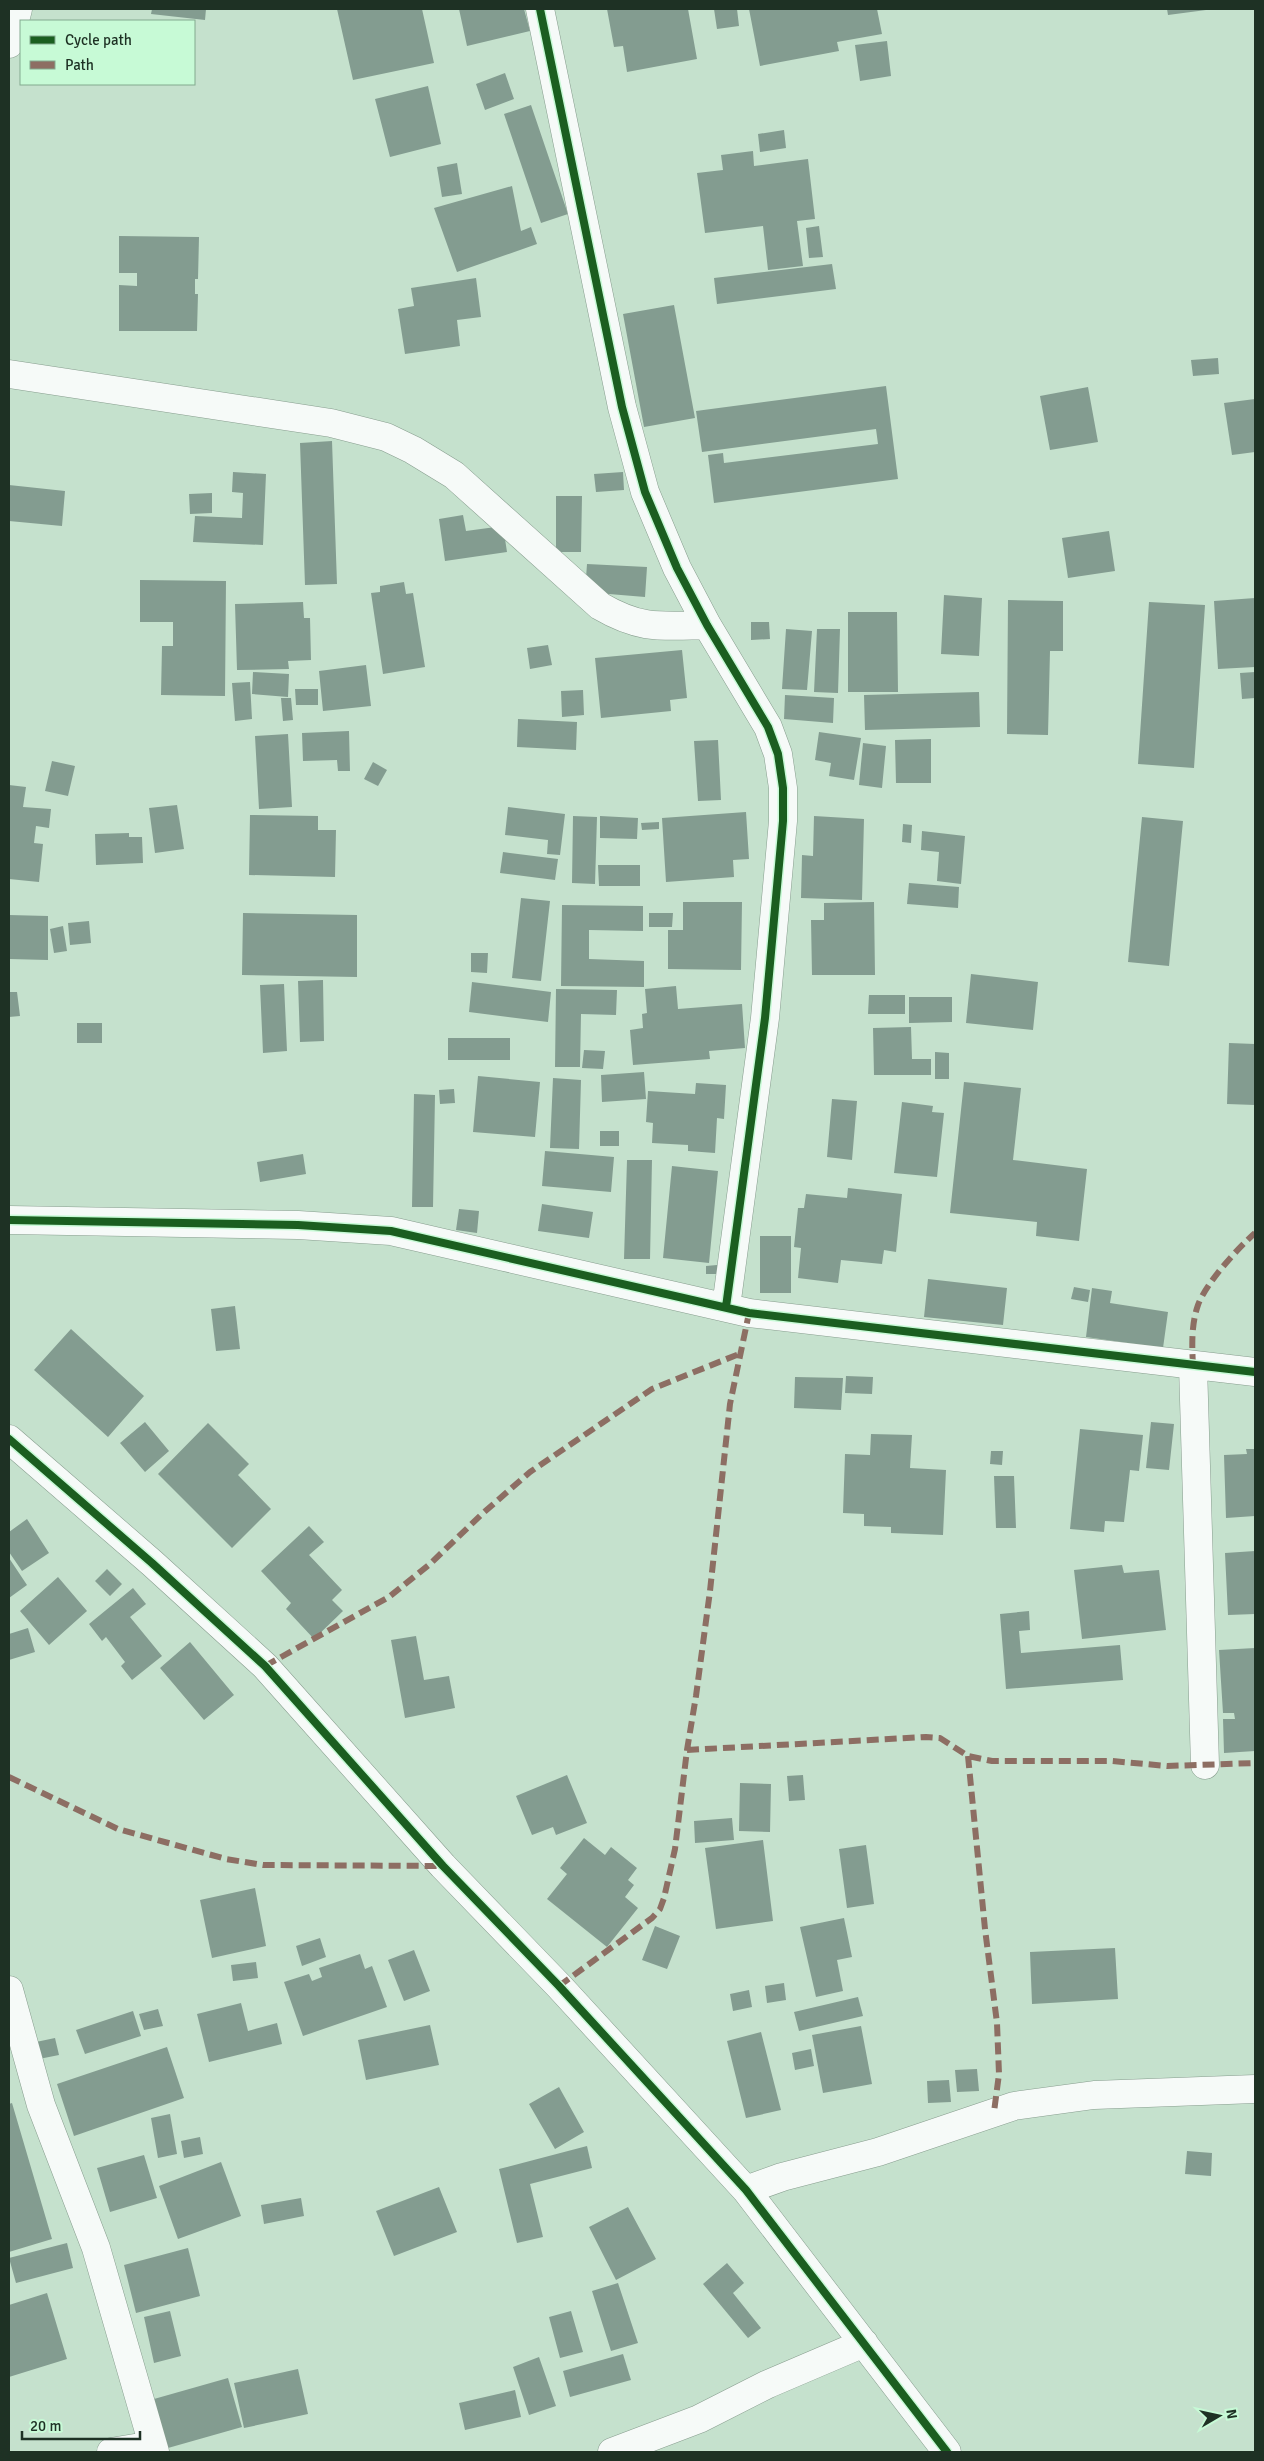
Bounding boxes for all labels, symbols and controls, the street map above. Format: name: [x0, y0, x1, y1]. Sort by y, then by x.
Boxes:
legend: [20, 20, 195, 85]
text: Cycle path: [65, 31, 132, 49]
text: Path: [65, 56, 94, 74]
north arrow: [1194, 2391, 1244, 2441]
scale bar: [22, 2408, 140, 2440]
text: N: [1222, 2408, 1241, 2420]
text: 20 m: [30, 2417, 61, 2435]

